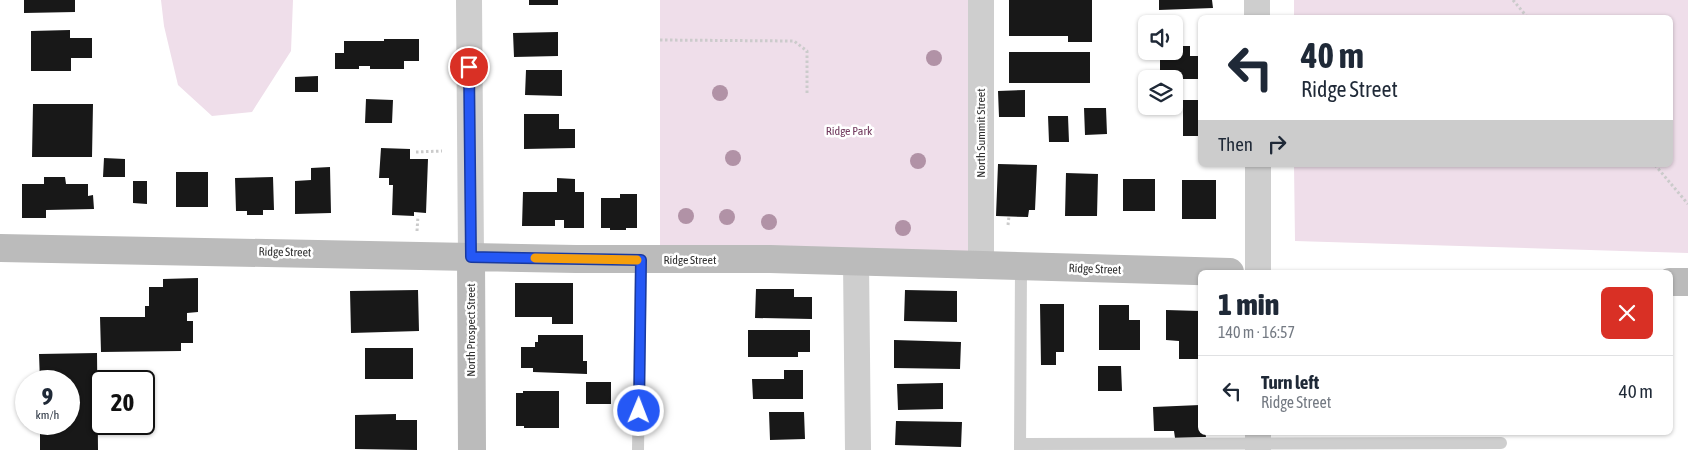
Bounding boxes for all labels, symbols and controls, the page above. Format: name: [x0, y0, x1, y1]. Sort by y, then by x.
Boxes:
map controls: [1138, 15, 1183, 115]
button: sound: [1138, 15, 1183, 60]
icon: left: [1218, 35, 1283, 100]
text: 40 m: [1301, 35, 1364, 75]
pin: [448, 46, 490, 88]
icon: arrive: [455, 53, 483, 81]
button: layers: [1138, 70, 1183, 115]
text: Ridge Street: [1301, 76, 1398, 102]
street label: North Summit Street: [974, 88, 988, 178]
park label: Ridge Park: [826, 124, 873, 138]
icon: right: [1263, 130, 1291, 158]
text: Then: [1218, 133, 1253, 155]
street label: Ridge Street: [258, 245, 312, 259]
street label: Ridge Street: [664, 253, 717, 267]
street label: Ridge Street: [1068, 261, 1122, 277]
street label: North Prospect Street: [464, 283, 478, 377]
text: 1 min: [1218, 287, 1279, 321]
button: close: [1601, 287, 1653, 339]
text: 140 m · 16:57: [1218, 323, 1295, 341]
speed limit sign: 20: [90, 370, 155, 435]
text: Turn left: [1261, 371, 1319, 393]
icon: left: [1218, 377, 1246, 405]
text: 40 m: [1619, 380, 1653, 402]
text: 9: [42, 382, 53, 410]
position arrow: [612, 384, 664, 436]
text: Ridge Street: [1261, 393, 1331, 411]
text: km/h: [36, 408, 59, 422]

